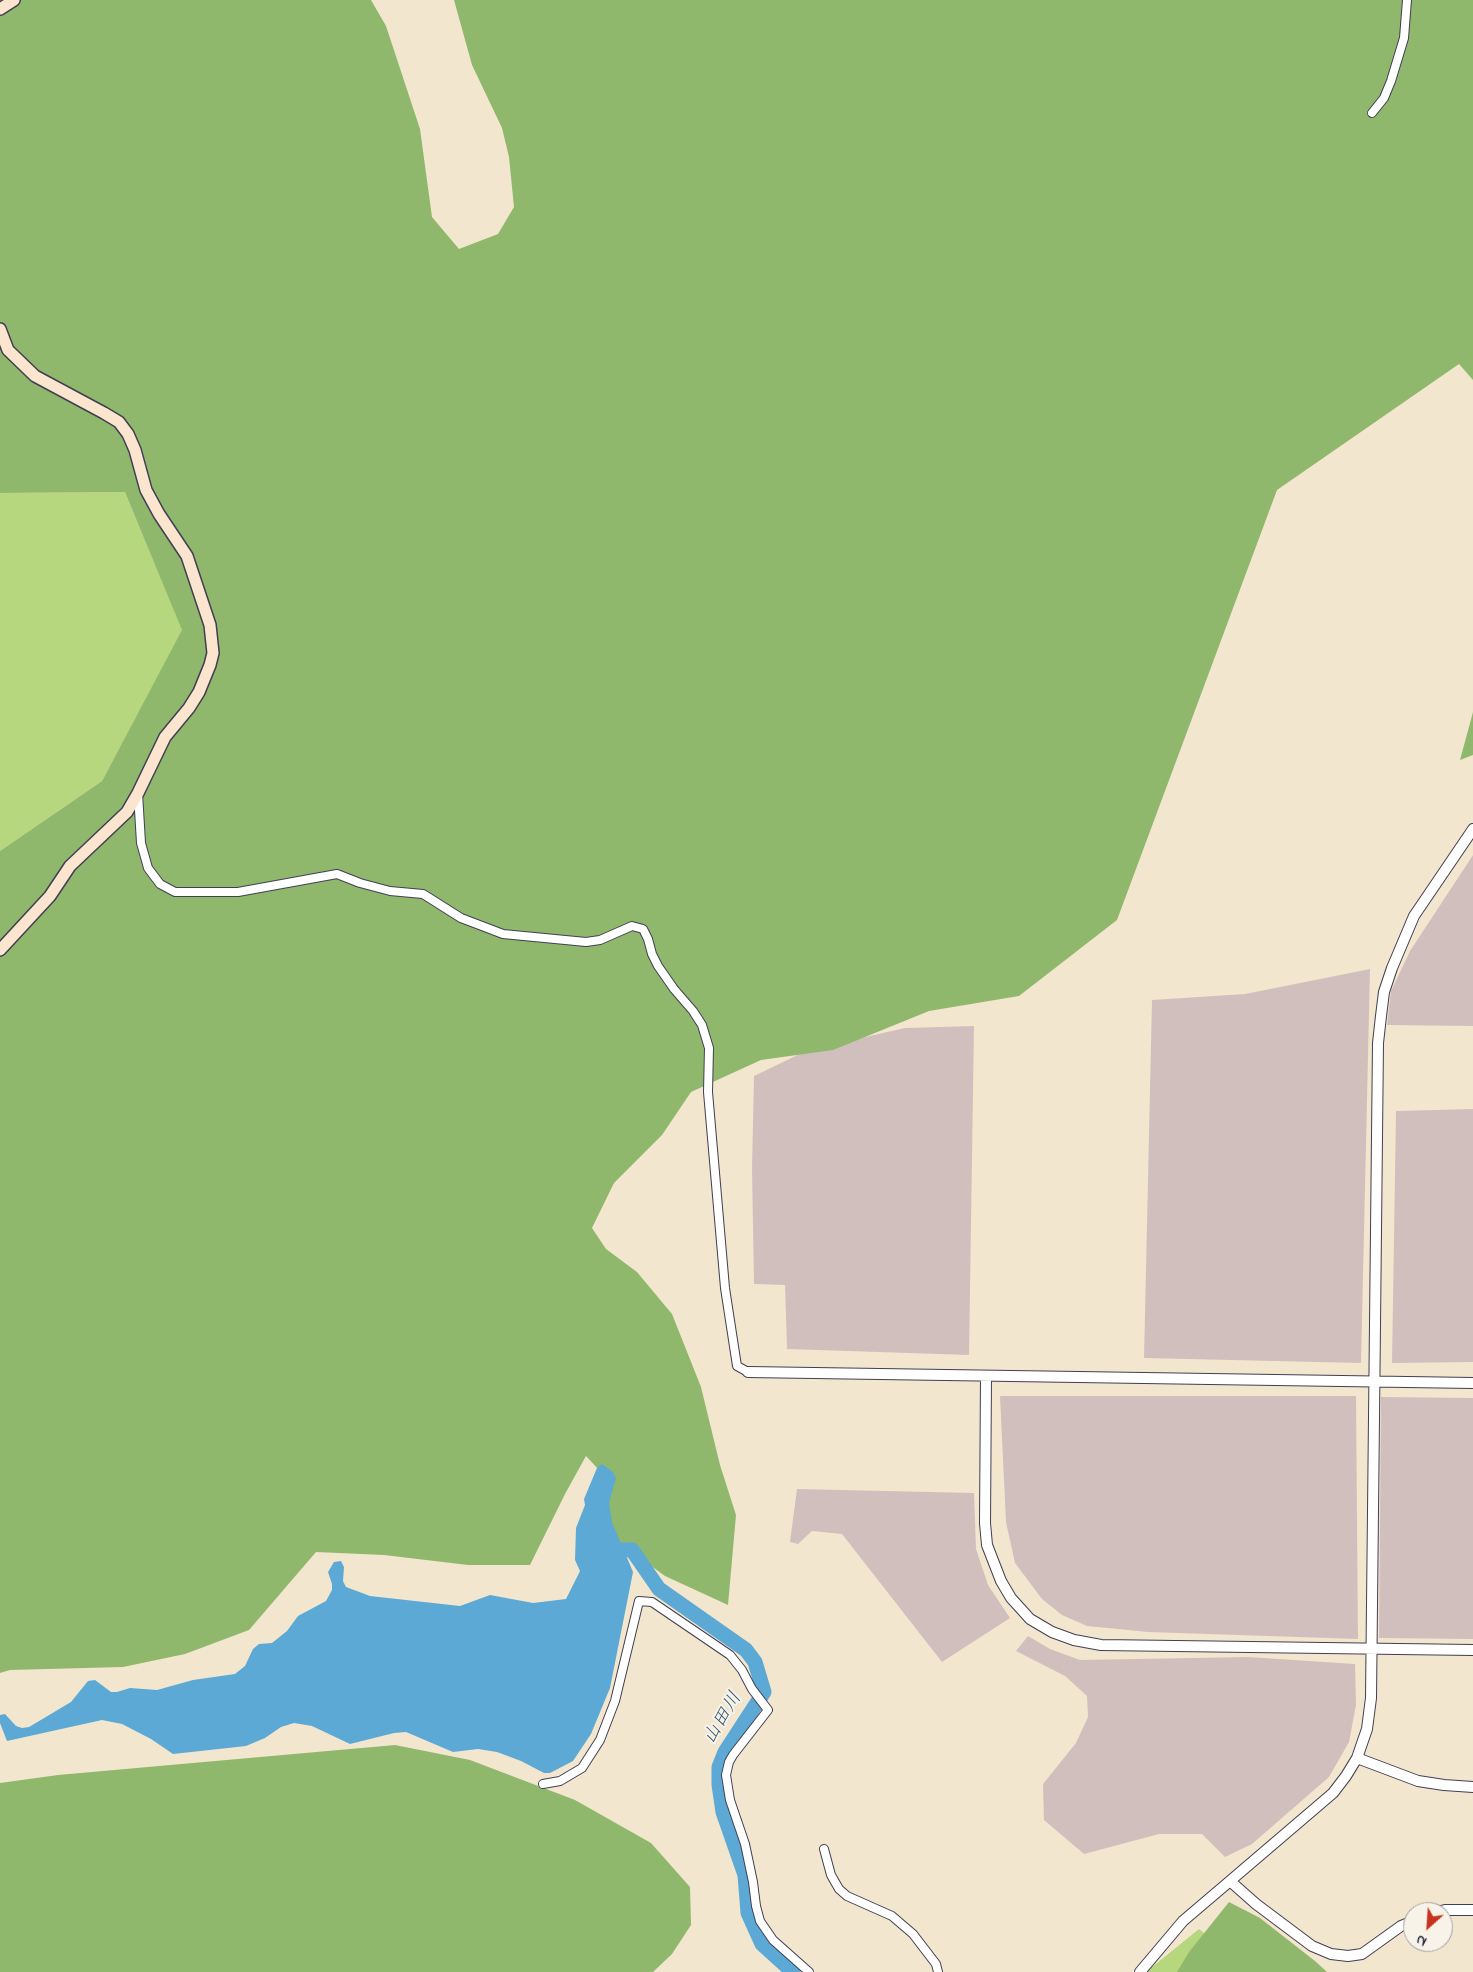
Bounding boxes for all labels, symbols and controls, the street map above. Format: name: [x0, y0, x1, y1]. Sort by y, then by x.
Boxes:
water label: 山田川: [700, 1689, 748, 1749]
north arrow: [1403, 1902, 1453, 1952]
text: N: [1413, 1929, 1431, 1952]

